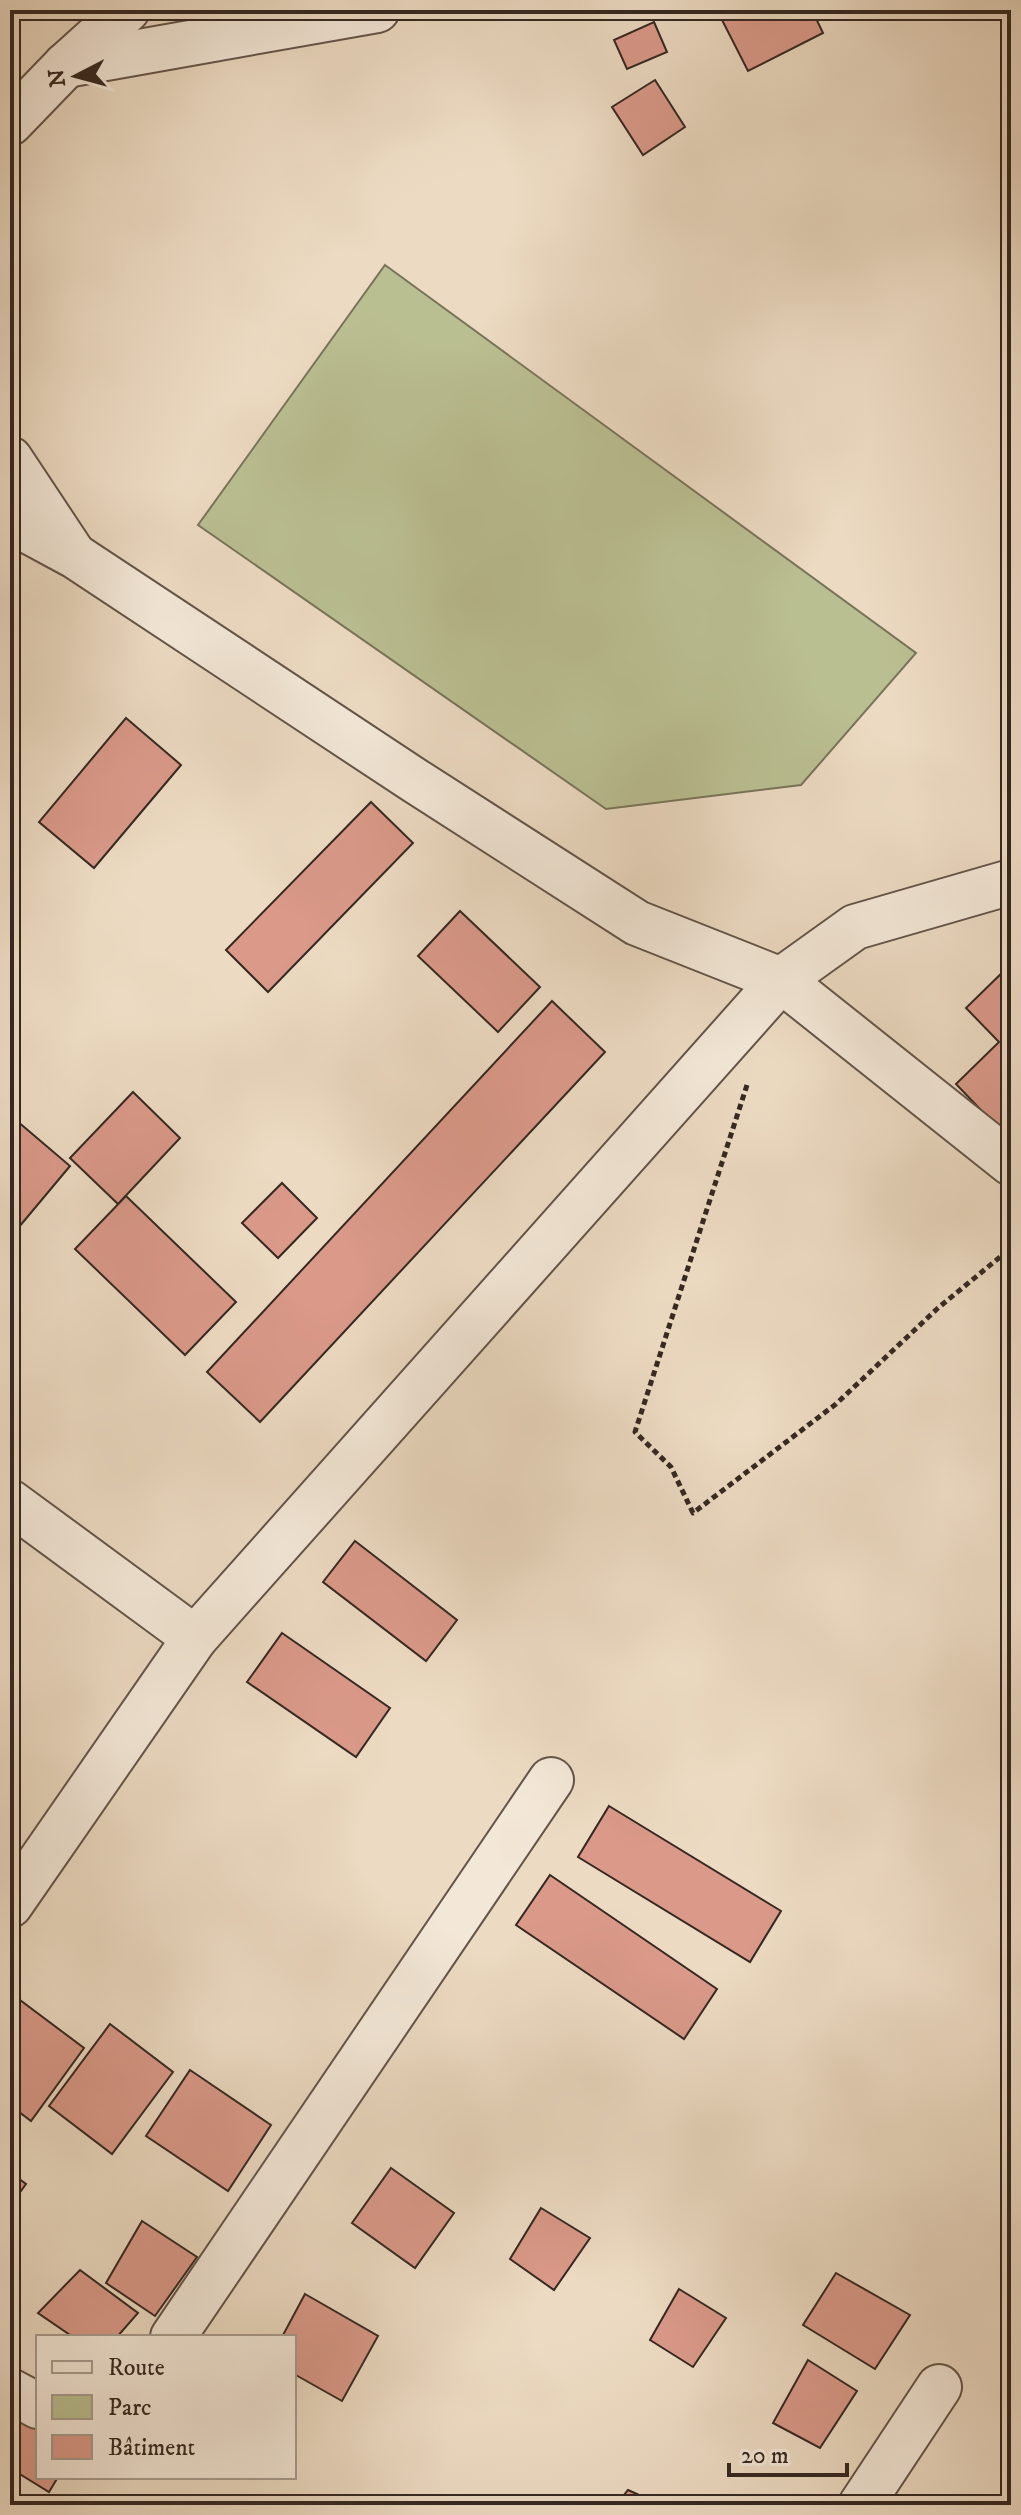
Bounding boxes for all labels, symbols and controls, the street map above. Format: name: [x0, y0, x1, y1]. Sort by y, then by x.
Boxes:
north arrow: [36, 36, 116, 116]
text: N: [43, 68, 72, 88]
legend: [36, 2335, 296, 2479]
text: Route: [108, 2353, 165, 2383]
text: Parc: [108, 2393, 151, 2423]
scale bar: [729, 2427, 847, 2477]
text: Bâtiment: [108, 2433, 196, 2463]
text: 20 m: [741, 2441, 789, 2471]

